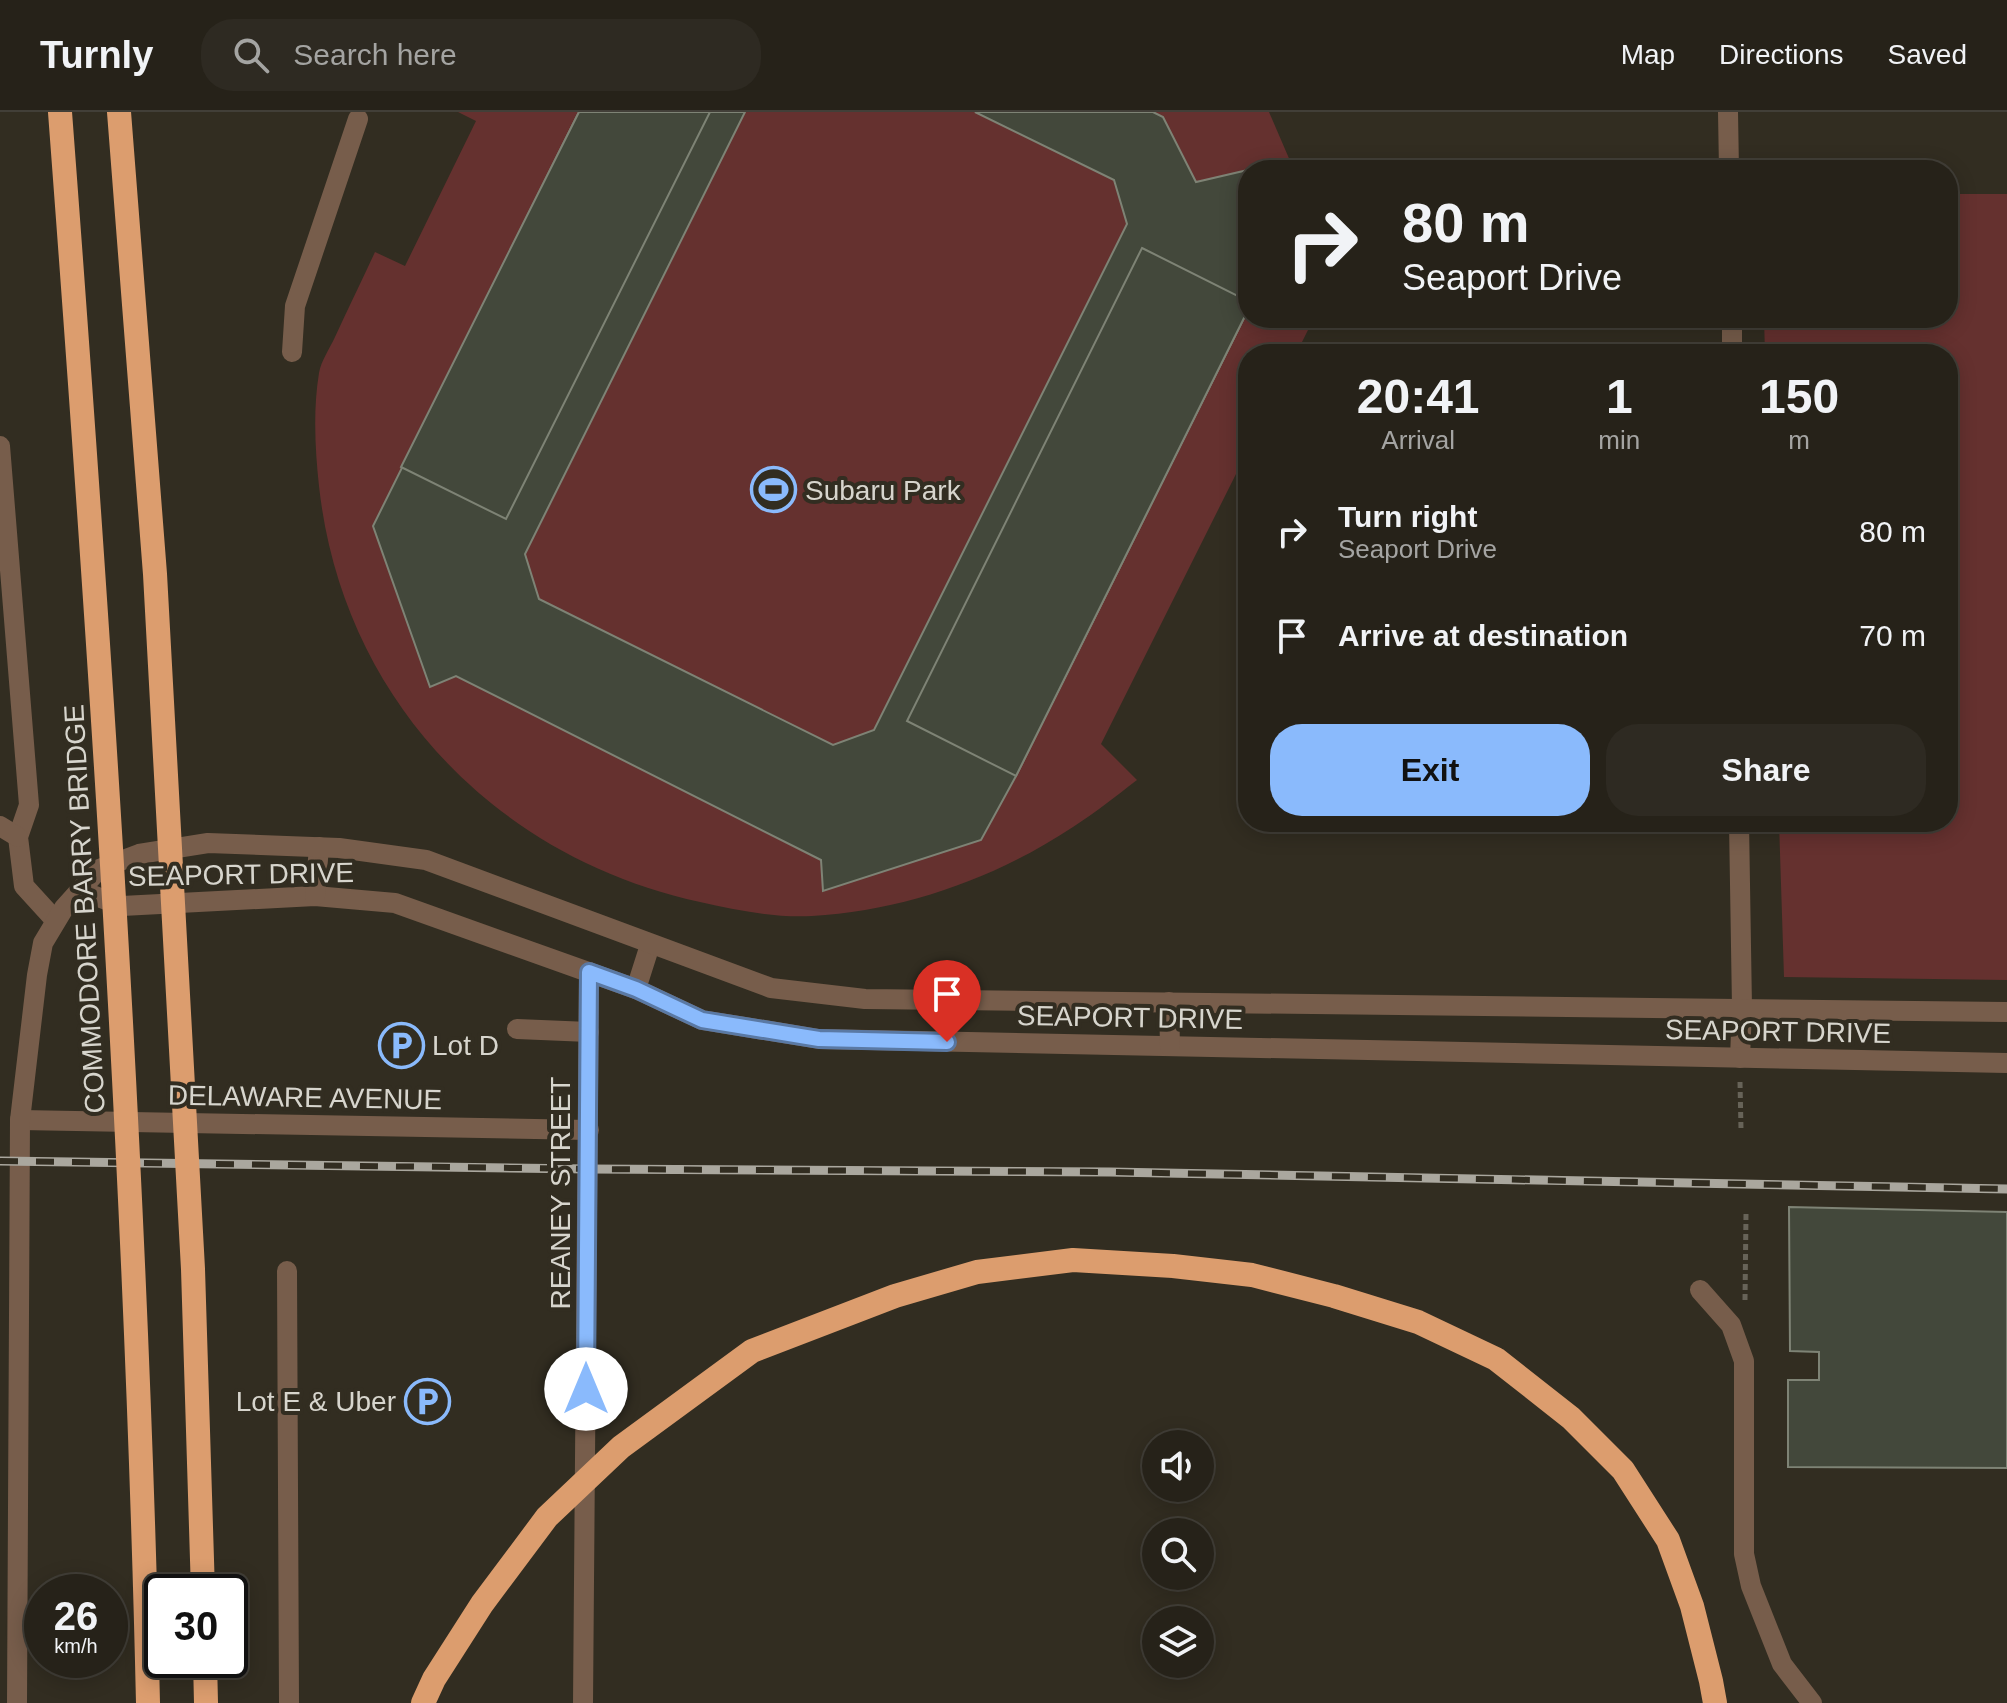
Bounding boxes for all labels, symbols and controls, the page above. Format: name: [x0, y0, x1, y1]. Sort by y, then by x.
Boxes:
search box: [201, 19, 761, 91]
icon: search: [229, 33, 273, 77]
text: Turnly: [40, 34, 153, 76]
text: Search here: [293, 38, 457, 71]
text: Map: [1621, 39, 1675, 70]
text: Directions: [1719, 39, 1844, 70]
text: Saved: [1888, 39, 1967, 70]
text: 80 m: [1402, 191, 1530, 254]
icon: right: [1270, 192, 1374, 296]
text: Seaport Drive: [1402, 257, 1622, 298]
text: 20:41: [1357, 370, 1480, 423]
text: 1: [1606, 370, 1633, 423]
text: 150: [1759, 370, 1839, 423]
text: Arrival: [1381, 425, 1455, 455]
text: min: [1598, 425, 1640, 455]
text: m: [1788, 425, 1810, 455]
sports icon: Subaru Park: [750, 466, 798, 514]
place label: Subaru Park: [805, 475, 962, 506]
text: Turn right: [1338, 500, 1477, 533]
icon: right: [1270, 510, 1314, 554]
text: 80 m: [1859, 515, 1926, 548]
text: Seaport Drive: [1338, 534, 1497, 564]
icon: arrive: [1270, 614, 1314, 658]
text: Arrive at destination: [1338, 619, 1628, 652]
text: 70 m: [1859, 619, 1926, 652]
street label: COMMODORE BARRY BRIDGE: [58, 704, 111, 1114]
button: Exit: [1270, 724, 1590, 816]
button: Share: [1606, 724, 1926, 816]
street label: SEAPORT DRIVE: [128, 857, 354, 892]
pin: [913, 960, 981, 1042]
icon: arrive: [925, 972, 969, 1016]
street label: SEAPORT DRIVE: [1017, 1000, 1243, 1035]
street label: SEAPORT DRIVE: [1665, 1014, 1891, 1049]
parking icon: Lot D: [377, 1021, 425, 1069]
place label: Lot D: [432, 1030, 499, 1061]
street label: REANEY STREET: [545, 1077, 576, 1309]
street label: DELAWARE AVENUE: [168, 1080, 442, 1115]
position arrow: [544, 1347, 628, 1431]
parking icon: Lot E & Uber: [403, 1377, 451, 1425]
place label: Lot E & Uber: [236, 1386, 396, 1417]
map controls: [1142, 1430, 1214, 1678]
button: sound: [1142, 1430, 1214, 1502]
button: search: [1142, 1518, 1214, 1590]
speed limit sign: 30: [144, 1574, 248, 1678]
text: 26: [54, 1594, 98, 1638]
button: layers: [1142, 1606, 1214, 1678]
text: km/h: [54, 1635, 98, 1657]

